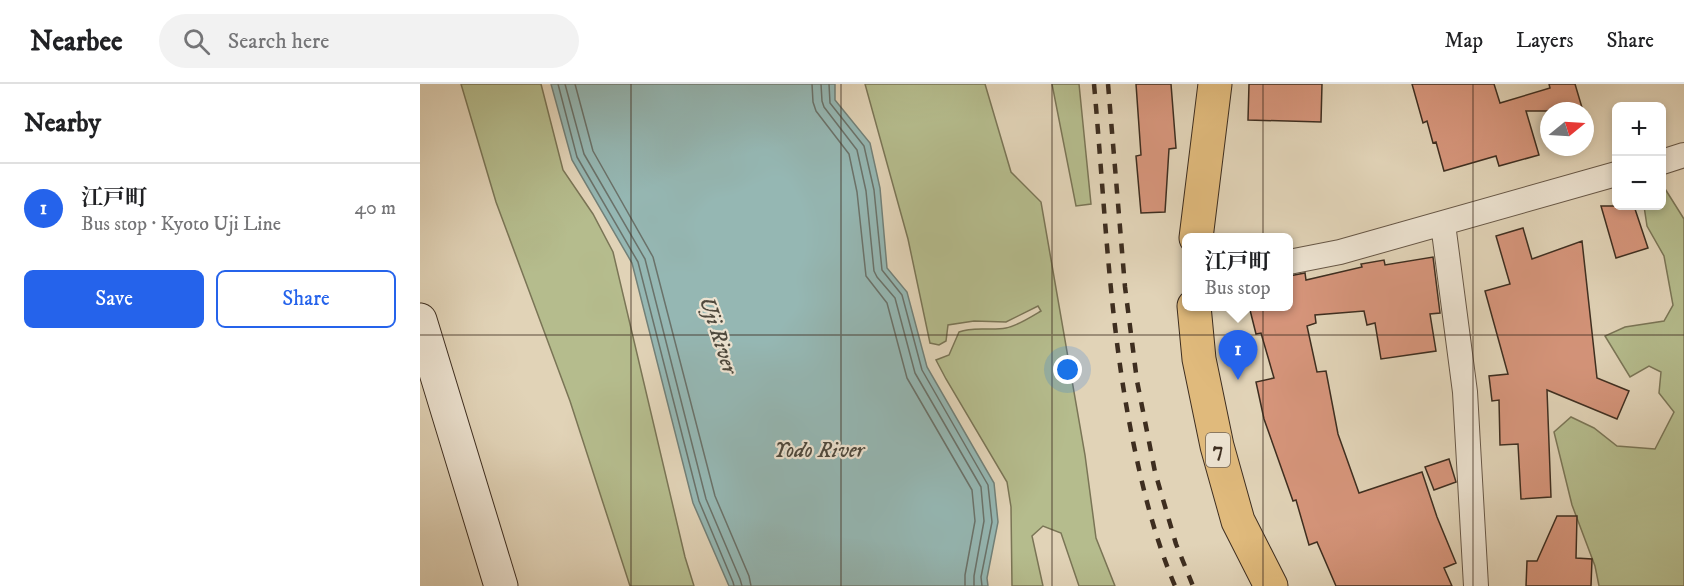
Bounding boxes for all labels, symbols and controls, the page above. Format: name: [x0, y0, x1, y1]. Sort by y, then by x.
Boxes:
search box: [159, 14, 579, 68]
text: Nearbee: [30, 24, 123, 59]
icon: search: [180, 25, 213, 58]
text: Search here: [228, 28, 329, 55]
text: Map: [1444, 28, 1483, 54]
text: Layers: [1516, 28, 1574, 54]
text: Share: [1607, 28, 1654, 54]
north arrow: [1540, 102, 1594, 156]
map controls: [1612, 102, 1666, 210]
button: +: [1612, 102, 1666, 156]
text: Nearby: [24, 107, 101, 140]
button: −: [1612, 156, 1666, 210]
text: 江戸町: [81, 185, 147, 212]
text: 1: [40, 196, 47, 221]
text: 40 m: [354, 196, 396, 221]
text: Bus stop · Kyoto Uji Line: [81, 212, 281, 237]
popup: [1182, 233, 1293, 311]
text: 江戸町: [1204, 249, 1270, 276]
button: Save: [24, 270, 204, 328]
button: Share: [216, 270, 396, 328]
text: Bus stop: [1204, 276, 1271, 301]
water label: Uji River: [693, 293, 744, 379]
pin: 1: [1218, 330, 1258, 380]
your location: [1053, 355, 1082, 384]
road number: 7: [1206, 433, 1230, 467]
water label: Yodo River: [774, 437, 866, 464]

